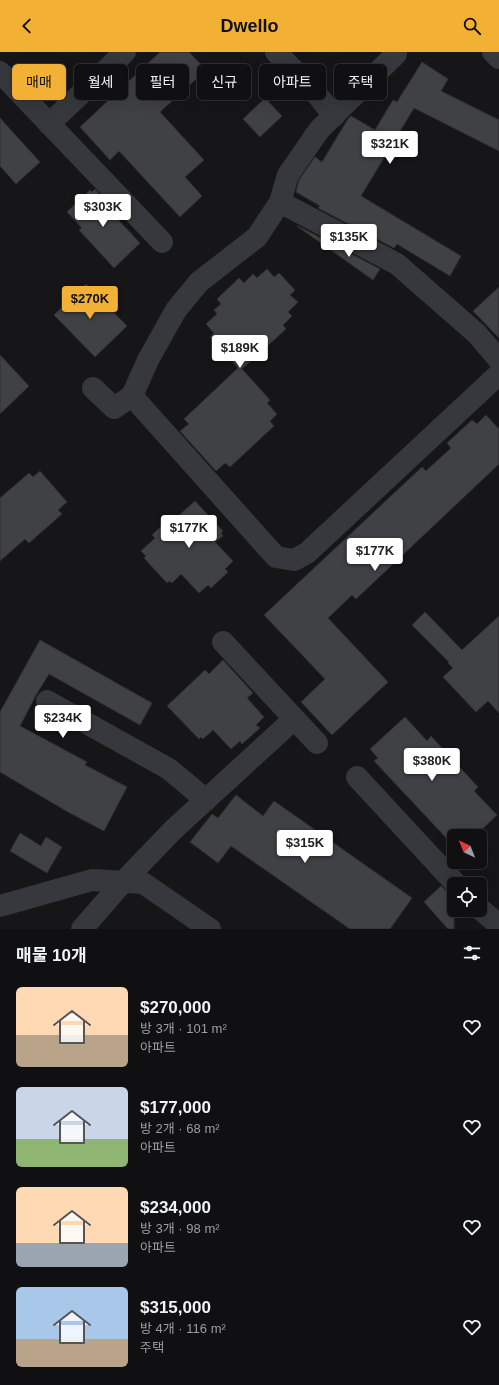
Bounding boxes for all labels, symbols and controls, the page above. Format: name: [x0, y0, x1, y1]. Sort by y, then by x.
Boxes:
icon: back: [16, 15, 38, 37]
icon: search: [461, 15, 483, 37]
text: Dwello: [220, 16, 279, 36]
chip: 매매: [12, 64, 66, 100]
chip: 월세: [74, 64, 128, 100]
chip: 필터: [136, 64, 189, 100]
chip: 신규: [197, 64, 251, 100]
chip: 아파트: [259, 64, 326, 100]
chip: 주택: [334, 64, 387, 100]
pin: $321K: [362, 131, 418, 165]
text: $321K: [371, 136, 409, 151]
pin: $303K: [75, 194, 131, 228]
text: $303K: [84, 199, 122, 214]
pin: $135K: [321, 224, 377, 258]
text: $135K: [330, 229, 368, 244]
pin: $270K: [62, 286, 118, 320]
text: $270K: [71, 291, 109, 306]
pin: $189K: [212, 335, 268, 369]
text: $189K: [221, 340, 259, 355]
pin: $177K: [161, 515, 217, 549]
text: $177K: [170, 520, 208, 535]
pin: $177K: [347, 538, 403, 572]
text: $177K: [356, 543, 394, 558]
pin: $234K: [35, 705, 91, 739]
text: $234K: [44, 710, 82, 725]
pin: $380K: [404, 748, 460, 782]
text: $380K: [413, 753, 451, 768]
north arrow: [447, 829, 487, 869]
map controls: [447, 829, 487, 917]
pin: $315K: [277, 830, 333, 864]
text: $315K: [286, 835, 324, 850]
button: locate: [447, 877, 487, 917]
icon: filters: [461, 942, 483, 964]
text: 매물 10개: [16, 946, 87, 965]
text: $270,000: [140, 998, 211, 1017]
icon: home: [48, 1003, 96, 1051]
icon: heart: [461, 1016, 483, 1038]
text: 방 3개 · 101 m²: [140, 1021, 227, 1036]
text: 아파트: [140, 1040, 176, 1055]
text: $177,000: [140, 1098, 211, 1117]
icon: home: [48, 1103, 96, 1151]
icon: heart: [461, 1116, 483, 1138]
text: 방 2개 · 68 m²: [140, 1121, 220, 1136]
text: 아파트: [140, 1140, 176, 1155]
text: $234,000: [140, 1198, 211, 1217]
icon: home: [48, 1203, 96, 1251]
icon: heart: [461, 1216, 483, 1238]
text: 방 3개 · 98 m²: [140, 1221, 220, 1236]
text: 아파트: [140, 1240, 176, 1255]
text: $315,000: [140, 1298, 211, 1317]
icon: home: [48, 1303, 96, 1351]
icon: heart: [461, 1316, 483, 1338]
text: 방 4개 · 116 m²: [140, 1321, 226, 1336]
text: 주택: [140, 1340, 164, 1355]

